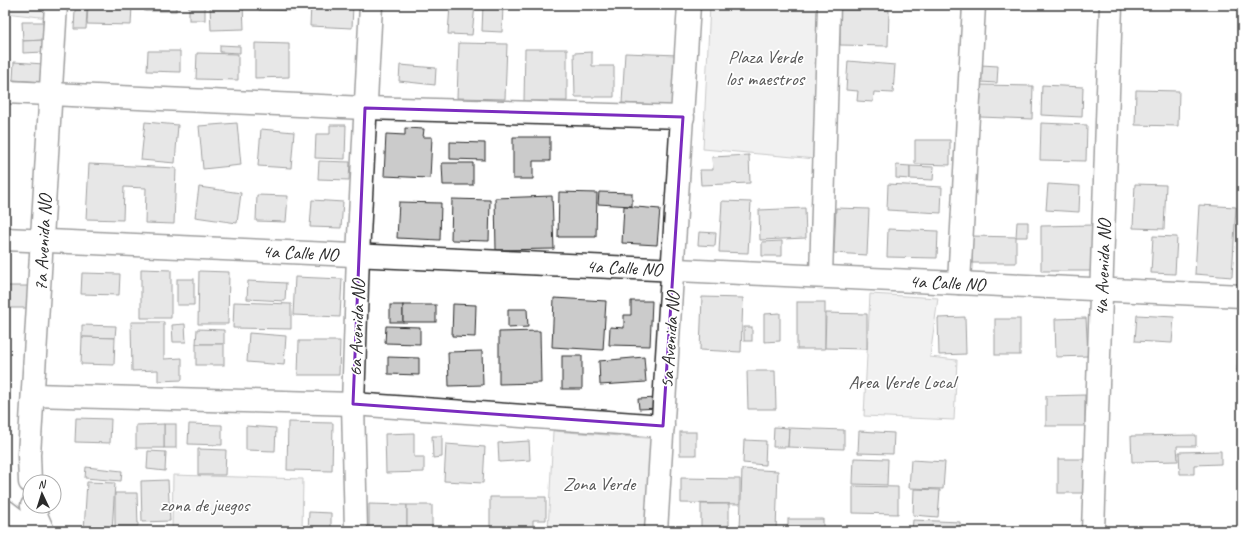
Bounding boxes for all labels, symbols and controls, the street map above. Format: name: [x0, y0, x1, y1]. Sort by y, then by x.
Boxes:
park label: Plaza Verde los maestros: [726, 45, 807, 91]
street label: 7a Avenida NO: [28, 192, 58, 292]
street label: 4a Avenida NO: [1089, 217, 1117, 317]
street label: 4a Calle NO: [262, 239, 341, 267]
street label: 4a Calle NO: [586, 254, 665, 282]
street label: 4a Calle NO: [909, 269, 988, 297]
street label: 6a Avenida NO: [343, 277, 371, 377]
street label: 5a Avenida NO: [655, 288, 686, 389]
park label: Area Verde Local: [848, 370, 959, 394]
park label: Zona Verde: [563, 472, 637, 496]
north arrow: [22, 474, 62, 514]
text: N: [37, 477, 47, 491]
park label: zona de juegos: [161, 493, 251, 517]

